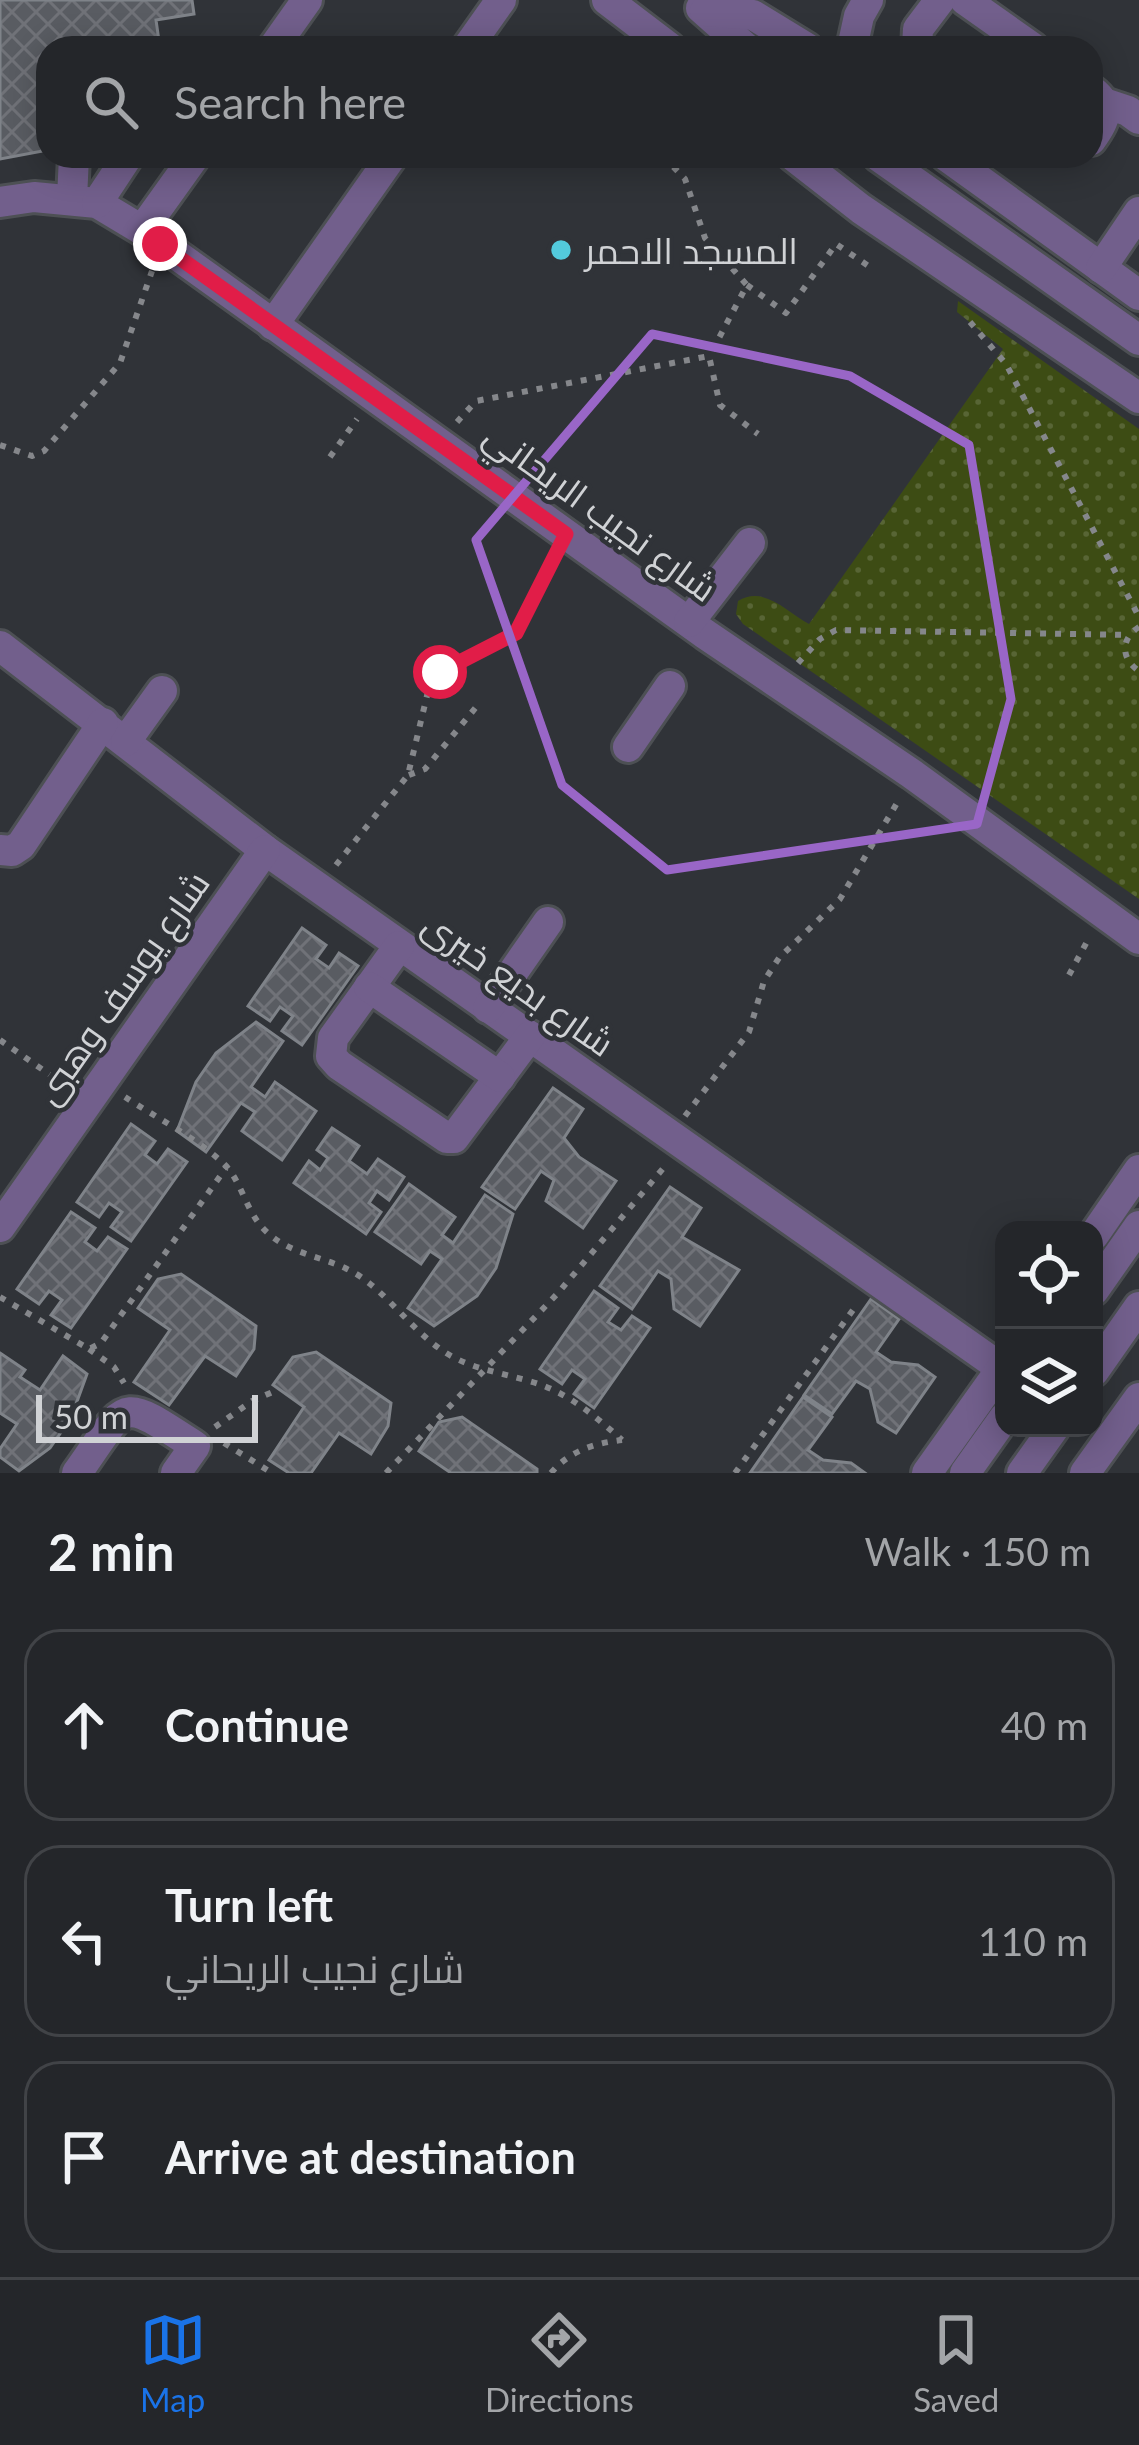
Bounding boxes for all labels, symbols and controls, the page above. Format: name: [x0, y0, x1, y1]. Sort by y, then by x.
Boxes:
search box: [36, 36, 1103, 168]
icon: search: [78, 69, 144, 135]
text: Search here: [174, 75, 406, 129]
route end: [133, 217, 187, 271]
place label: المسجد الاحمر: [583, 228, 798, 272]
marker: المسجد الاحمر: [548, 237, 574, 263]
street label: شارع نجيب الريحاني: [472, 412, 726, 616]
route start: [413, 645, 467, 699]
street label: شارع يوسف وهبى: [24, 862, 221, 1114]
street label: شارع بديع خيرى: [413, 901, 623, 1068]
map controls: [995, 1221, 1103, 1437]
button: locate: [995, 1221, 1103, 1329]
button: layers: [995, 1329, 1103, 1437]
scale bar: [36, 1389, 258, 1442]
text: 50 m: [54, 1396, 128, 1436]
text: 2 min: [48, 1521, 174, 1582]
text: Walk · 150 m: [864, 1528, 1091, 1574]
icon: ahead: [51, 1692, 117, 1758]
text: Continue: [165, 1698, 349, 1752]
text: 40 m: [1001, 1702, 1088, 1748]
text: Turn left: [165, 1878, 333, 1932]
icon: left: [51, 1908, 117, 1974]
text: 110 m: [978, 1918, 1088, 1964]
text: شارع نجيب الريحاني: [165, 1945, 464, 1991]
icon: arrive: [51, 2124, 117, 2190]
text: Arrive at destination: [165, 2130, 576, 2184]
tab: Map: [140, 2307, 206, 2419]
tab: Directions: [485, 2307, 634, 2419]
tab: Saved: [913, 2307, 999, 2419]

